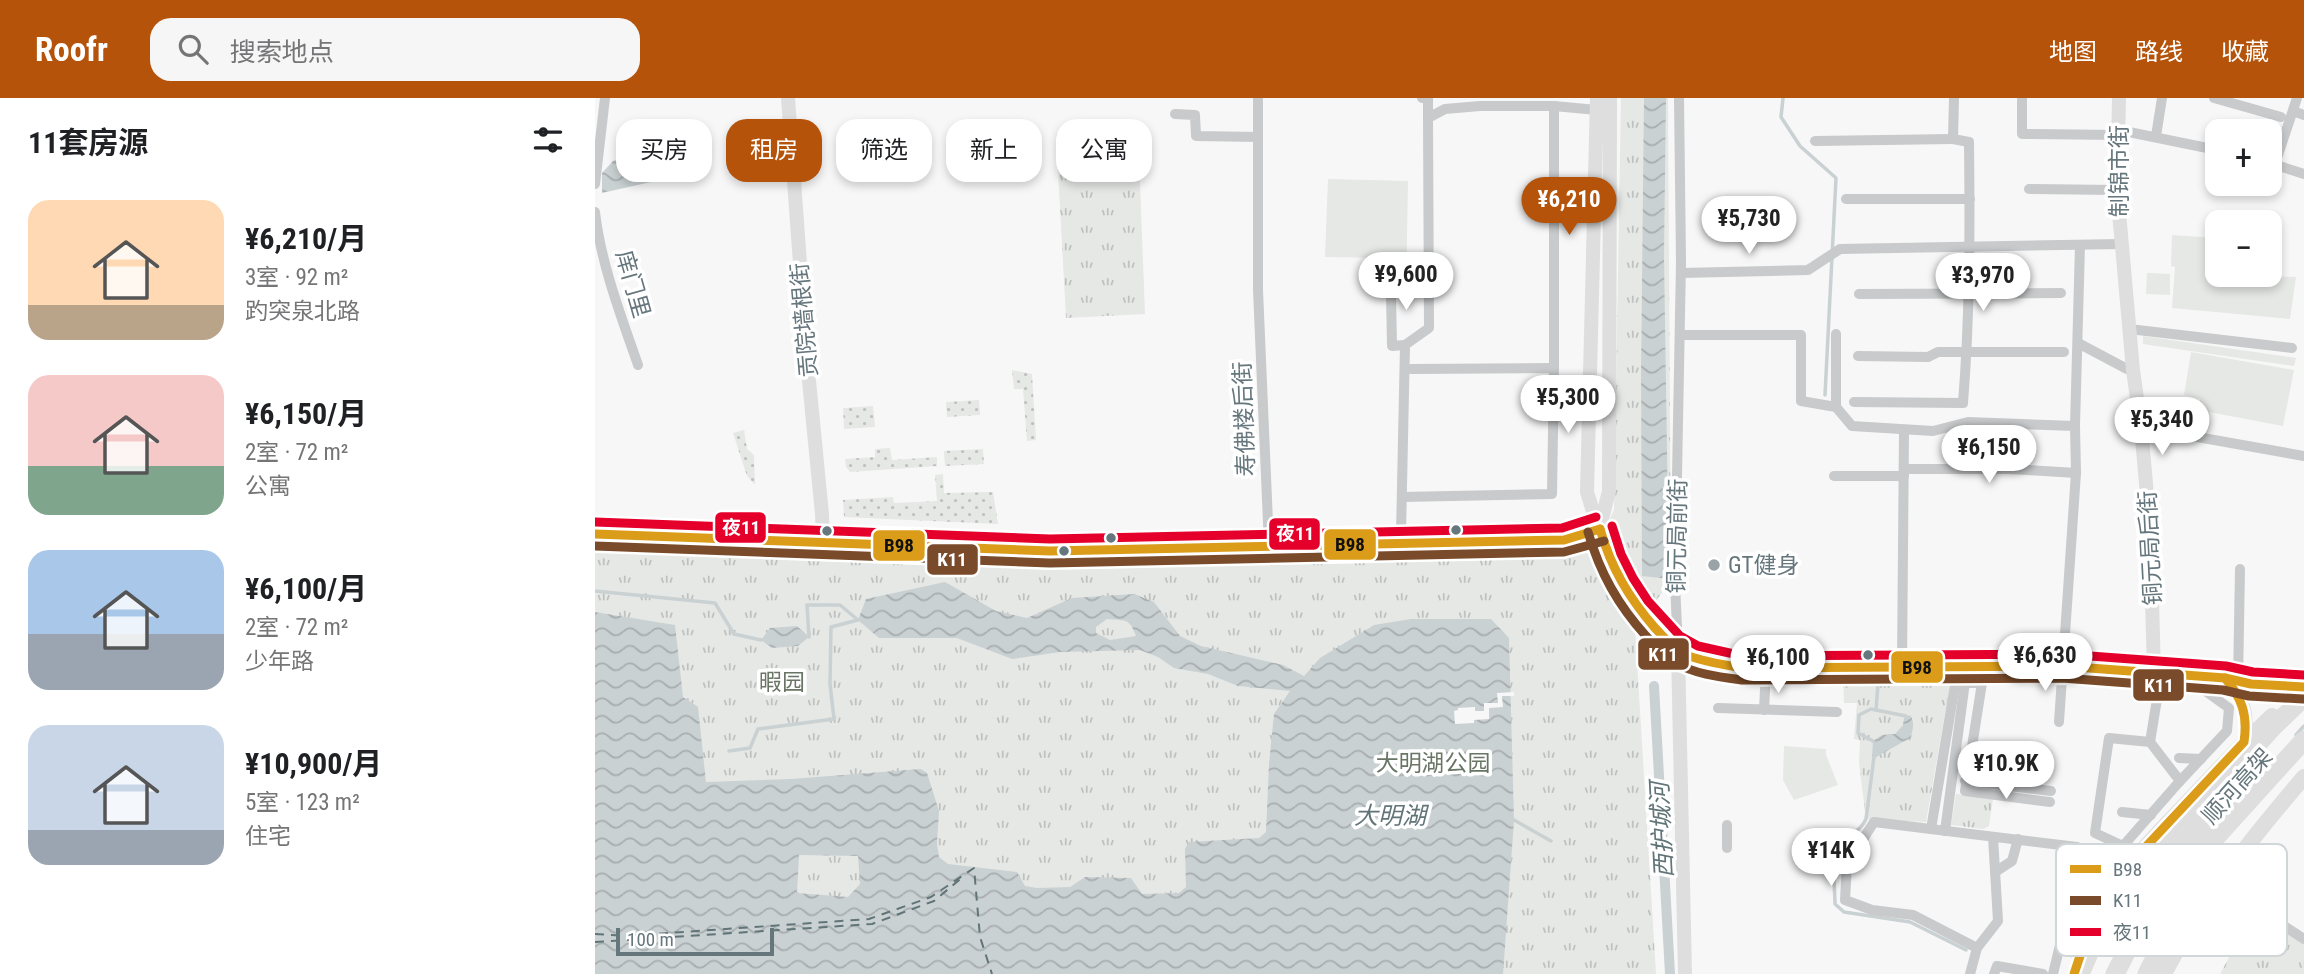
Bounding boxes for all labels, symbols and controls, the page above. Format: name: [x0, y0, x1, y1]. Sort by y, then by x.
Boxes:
search box: [150, 18, 640, 81]
text: Roofr: [35, 30, 108, 69]
icon: search: [174, 30, 212, 68]
text: 搜索地点: [230, 37, 334, 67]
text: 地图: [2049, 38, 2097, 66]
text: 路线: [2135, 38, 2183, 66]
text: 收藏: [2221, 38, 2269, 66]
chip: 买房: [616, 119, 712, 182]
chip: 租房: [726, 119, 822, 182]
chip: 筛选: [836, 119, 932, 182]
chip: 新上: [946, 119, 1042, 182]
chip: 公寓: [1056, 119, 1152, 182]
map controls: [2205, 119, 2282, 287]
button: +: [2205, 119, 2282, 196]
icon: filters: [529, 121, 567, 159]
text: 11套房源: [28, 125, 148, 160]
street label: 制锦市街: [2106, 125, 2133, 217]
pin: ¥6,210: [1512, 178, 1626, 237]
text: ¥6,210: [1537, 186, 1601, 213]
pin: ¥5,730: [1692, 197, 1806, 256]
text: ¥5,730: [1717, 205, 1781, 232]
button: −: [2205, 210, 2282, 287]
text: ¥6,210/月: [245, 221, 367, 256]
icon: home: [84, 228, 168, 312]
street label: 庠门里: [610, 247, 655, 321]
pin: ¥9,600: [1349, 252, 1463, 312]
pin: ¥3,970: [1926, 254, 2040, 313]
street label: 贡院墙根街: [786, 261, 823, 378]
text: ¥9,600: [1374, 261, 1438, 288]
text: ¥3,970: [1951, 262, 2015, 289]
text: 3室 · 92 m²: [245, 264, 348, 291]
text: 趵突泉北路: [245, 298, 360, 325]
street label: 寿佛楼后街: [1229, 361, 1260, 477]
pin: ¥5,300: [1511, 376, 1625, 435]
text: ¥5,300: [1536, 384, 1600, 411]
text: ¥6,150/月: [245, 396, 367, 431]
pin: ¥5,340: [2105, 398, 2219, 457]
icon: home: [84, 403, 168, 487]
text: ¥5,340: [2130, 406, 2194, 433]
pin: ¥6,150: [1932, 426, 2046, 485]
text: ¥6,150: [1957, 434, 2021, 461]
text: 2室 · 72 m²: [245, 439, 348, 466]
text: 公寓: [245, 473, 291, 500]
street label: 铜元局前街: [1663, 478, 1692, 594]
street label: 铜元局后街: [2134, 490, 2167, 606]
line badge: 夜11: [714, 511, 767, 544]
text: 夜11: [722, 516, 760, 539]
line badge: 夜11: [1268, 517, 1321, 551]
text: 夜11: [1276, 522, 1314, 545]
unlabelled marker: [1449, 523, 1463, 537]
unlabelled marker: [820, 524, 834, 538]
line badge: B98: [1323, 528, 1377, 561]
line badge: B98: [872, 529, 926, 562]
unlabelled marker: [1104, 531, 1118, 545]
text: B98: [1335, 533, 1365, 556]
text: B98: [884, 534, 914, 557]
line badge: K11: [926, 543, 979, 576]
unlabelled marker: [1057, 544, 1071, 558]
text: K11: [937, 548, 967, 571]
place label: GT健身: [1728, 552, 1800, 579]
marker: GT健身: [1706, 557, 1722, 573]
text: ¥6,100/月: [245, 571, 367, 606]
icon: home: [84, 578, 168, 662]
text: 2室 · 72 m²: [245, 614, 348, 641]
pin: ¥6,630: [1988, 634, 2102, 693]
pin: ¥6,100: [1721, 636, 1835, 695]
line badge: K11: [1637, 637, 1690, 671]
text: ¥6,630: [2013, 642, 2077, 669]
text: K11: [1648, 643, 1678, 666]
text: ¥6,100: [1746, 644, 1810, 671]
text: 少年路: [245, 648, 314, 675]
unlabelled marker: [1861, 648, 1875, 662]
line badge: B98: [1890, 650, 1944, 684]
text: B98: [1902, 656, 1932, 679]
line badge: K11: [2132, 668, 2185, 702]
park label: 暇园: [759, 669, 805, 696]
text: K11: [2144, 674, 2174, 697]
pin: ¥10.9K: [1949, 742, 2063, 801]
street label: 顺河高架: [2197, 743, 2278, 830]
text: ¥10,900/月: [245, 746, 382, 781]
park label: 大明湖公园: [1376, 750, 1491, 777]
text: ¥10.9K: [1973, 750, 2039, 777]
icon: home: [84, 753, 168, 837]
water label: 西护城河: [1645, 777, 1678, 879]
text: 5室 · 123 m²: [245, 789, 360, 816]
water label: 大明湖: [1354, 802, 1430, 830]
text: 住宅: [245, 823, 291, 850]
pin: ¥14K: [1790, 828, 1872, 888]
text: ¥14K: [1808, 837, 1854, 864]
legend: [2056, 844, 2287, 956]
text: B98: [2113, 858, 2142, 881]
text: K11: [2113, 889, 2142, 912]
text: 夜11: [2113, 921, 2151, 944]
scale bar: [616, 925, 773, 957]
text: 100 m: [627, 928, 674, 951]

